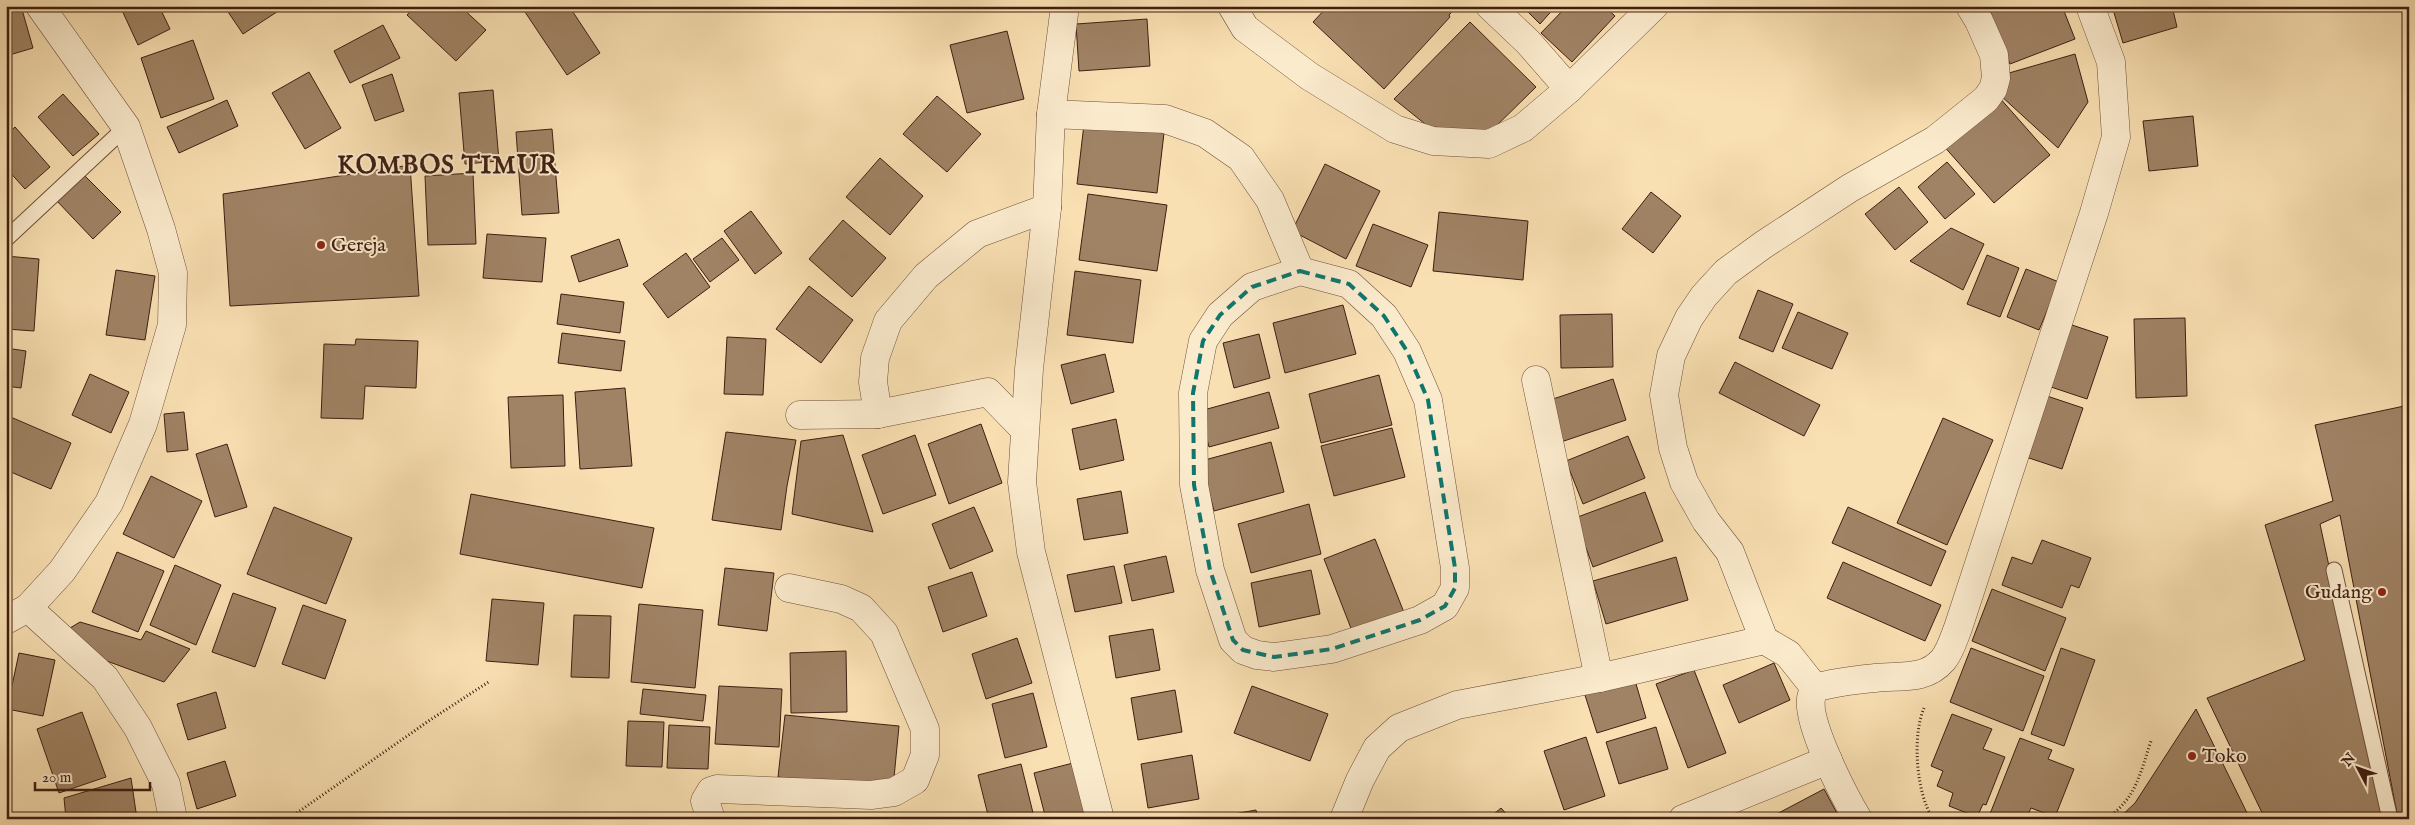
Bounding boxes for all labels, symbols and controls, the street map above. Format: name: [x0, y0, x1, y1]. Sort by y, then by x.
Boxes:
district label: KOMBOS TIMUR: [337, 150, 560, 182]
place label: Gereja: [331, 233, 386, 258]
marker: Gereja: [315, 239, 327, 251]
place label: Gudang: [2305, 580, 2373, 605]
marker: Gudang: [2376, 586, 2388, 598]
north arrow: [2332, 742, 2382, 792]
place label: Toko: [2202, 744, 2247, 769]
marker: Toko: [2186, 750, 2198, 762]
text: N: [2338, 750, 2360, 771]
scale bar: [35, 760, 150, 792]
text: 20 m: [42, 768, 72, 787]

